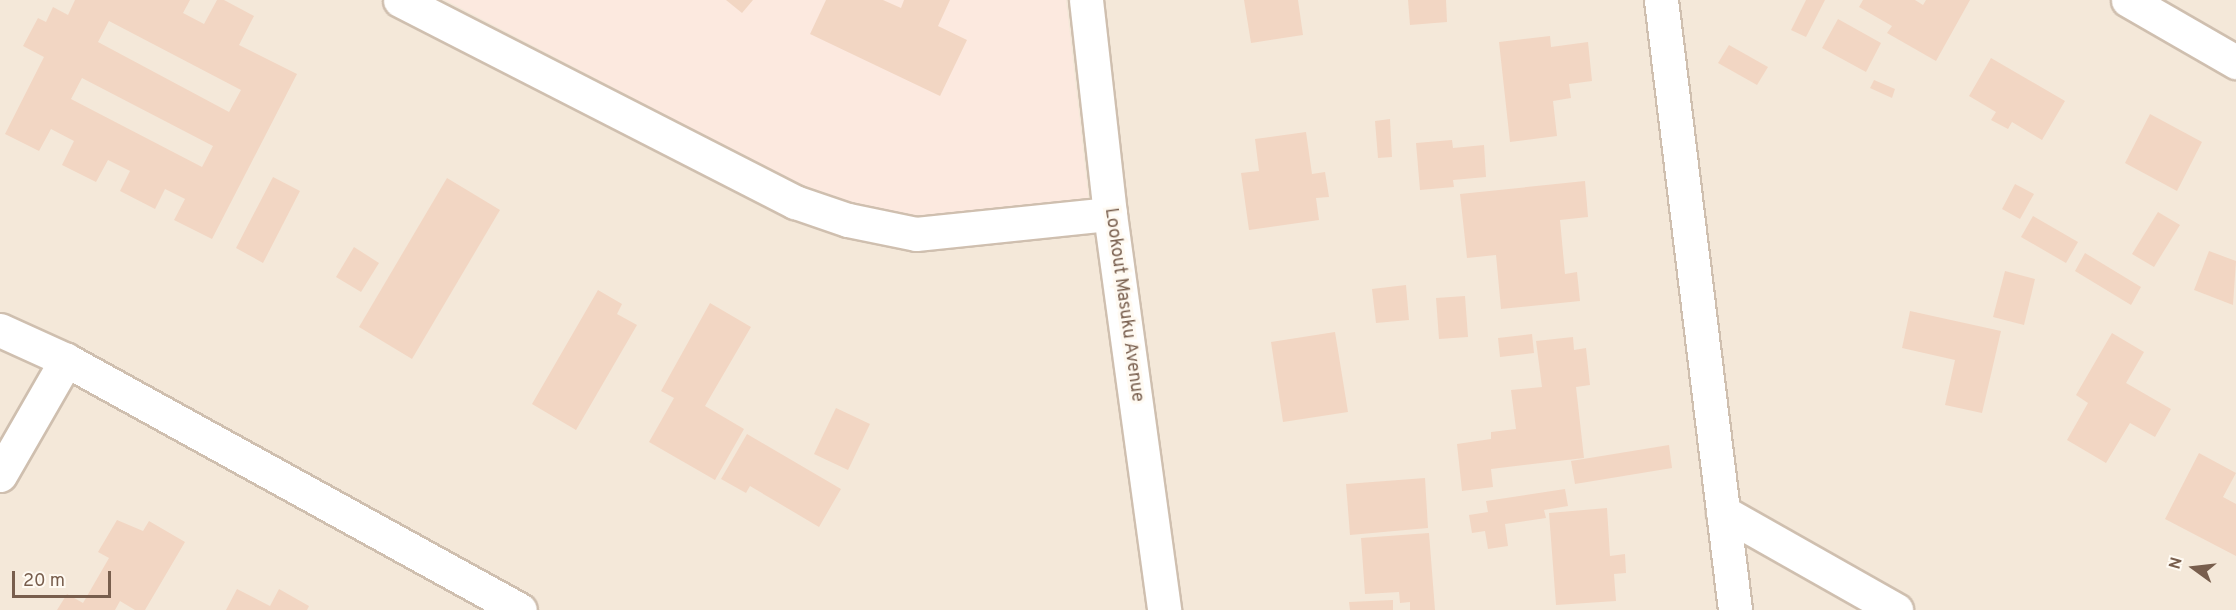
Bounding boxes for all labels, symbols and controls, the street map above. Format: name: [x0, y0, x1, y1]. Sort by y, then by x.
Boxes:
street label: Lookout Masuku Avenue: [1099, 206, 1147, 404]
north arrow: [2164, 538, 2224, 598]
text: N: [2165, 555, 2188, 571]
scale bar: [15, 559, 114, 597]
text: 20 m: [23, 570, 65, 593]

